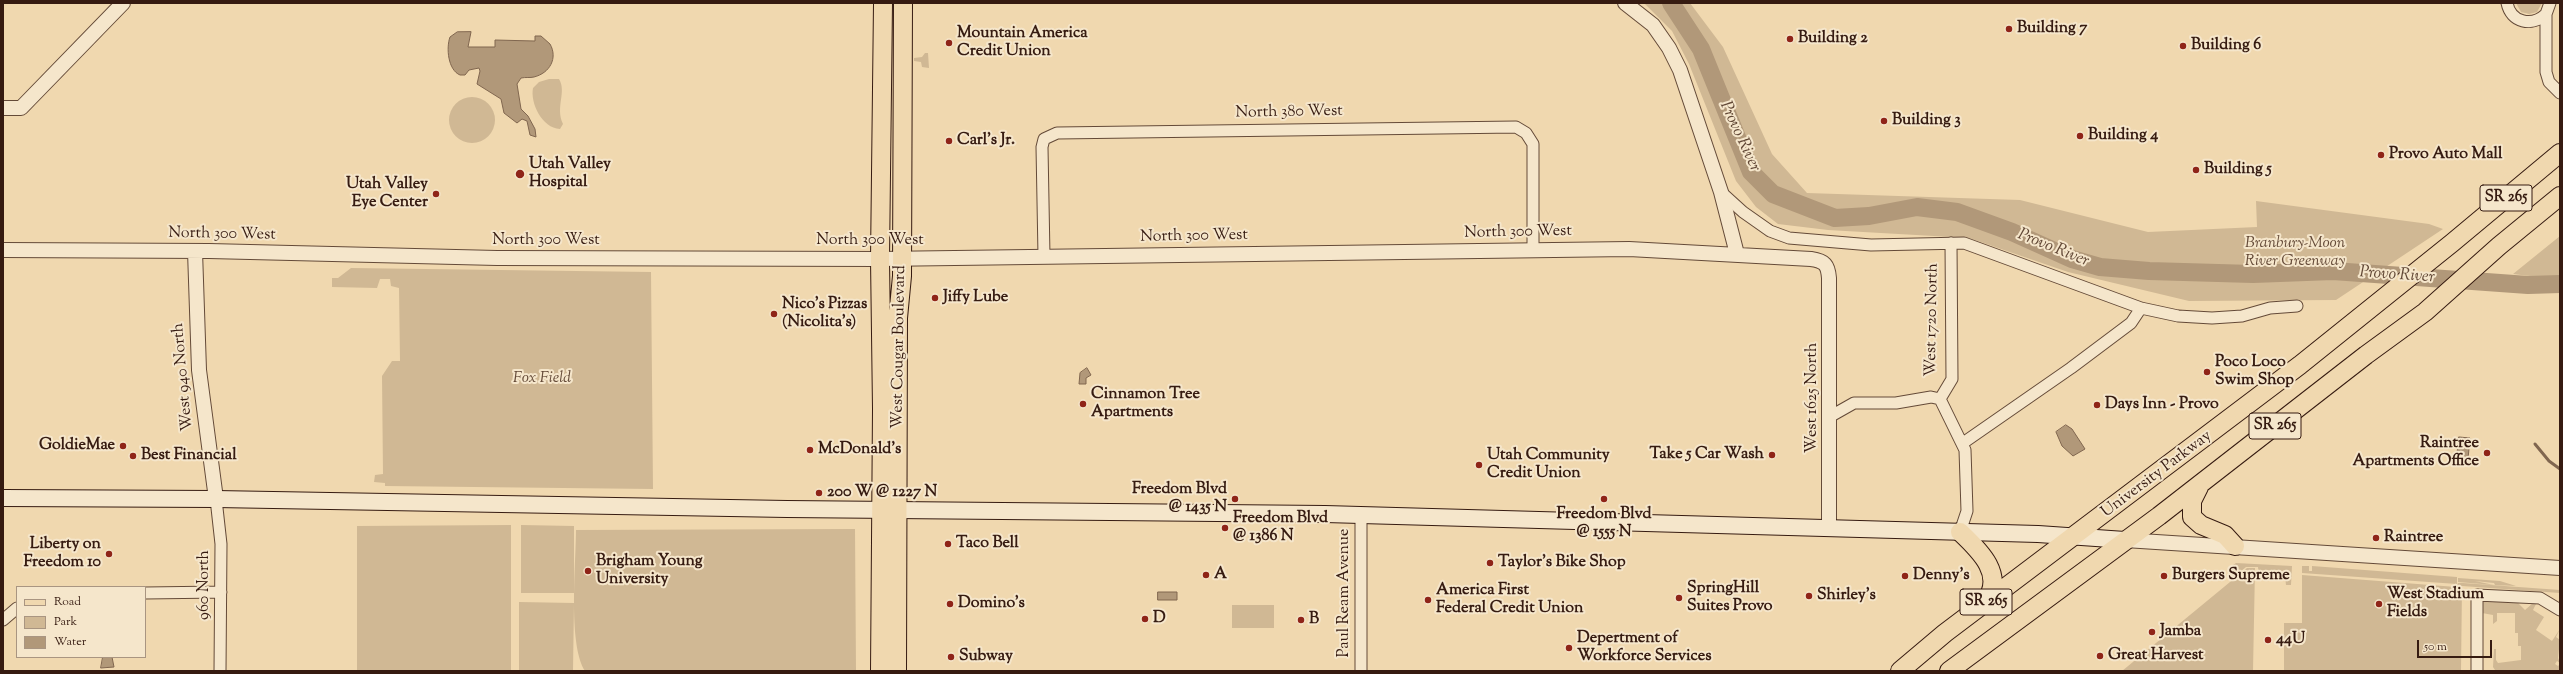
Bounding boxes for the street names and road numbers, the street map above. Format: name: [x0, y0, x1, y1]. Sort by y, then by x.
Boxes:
street label: North 380 West: [1235, 102, 1343, 124]
road number: SR 265: [2480, 185, 2532, 211]
street label: North 300 West: [1464, 222, 1572, 244]
street label: North 300 West: [168, 224, 276, 246]
street label: North 300 West: [1140, 226, 1248, 248]
street label: North 300 West: [492, 231, 600, 251]
street label: North 300 West: [816, 231, 924, 251]
street label: West 1720 North: [1922, 263, 1944, 377]
street label: West Cougar Boulevard: [889, 265, 911, 429]
street label: West 940 North: [170, 322, 198, 432]
street label: West 1625 North: [1803, 343, 1823, 453]
road number: SR 265: [2249, 413, 2301, 439]
street label: University Parkway: [2098, 427, 2216, 523]
street label: Paul Ream Avenue: [1335, 529, 1355, 657]
street label: 960 North: [195, 550, 215, 620]
road number: SR 265: [1960, 589, 2012, 615]

